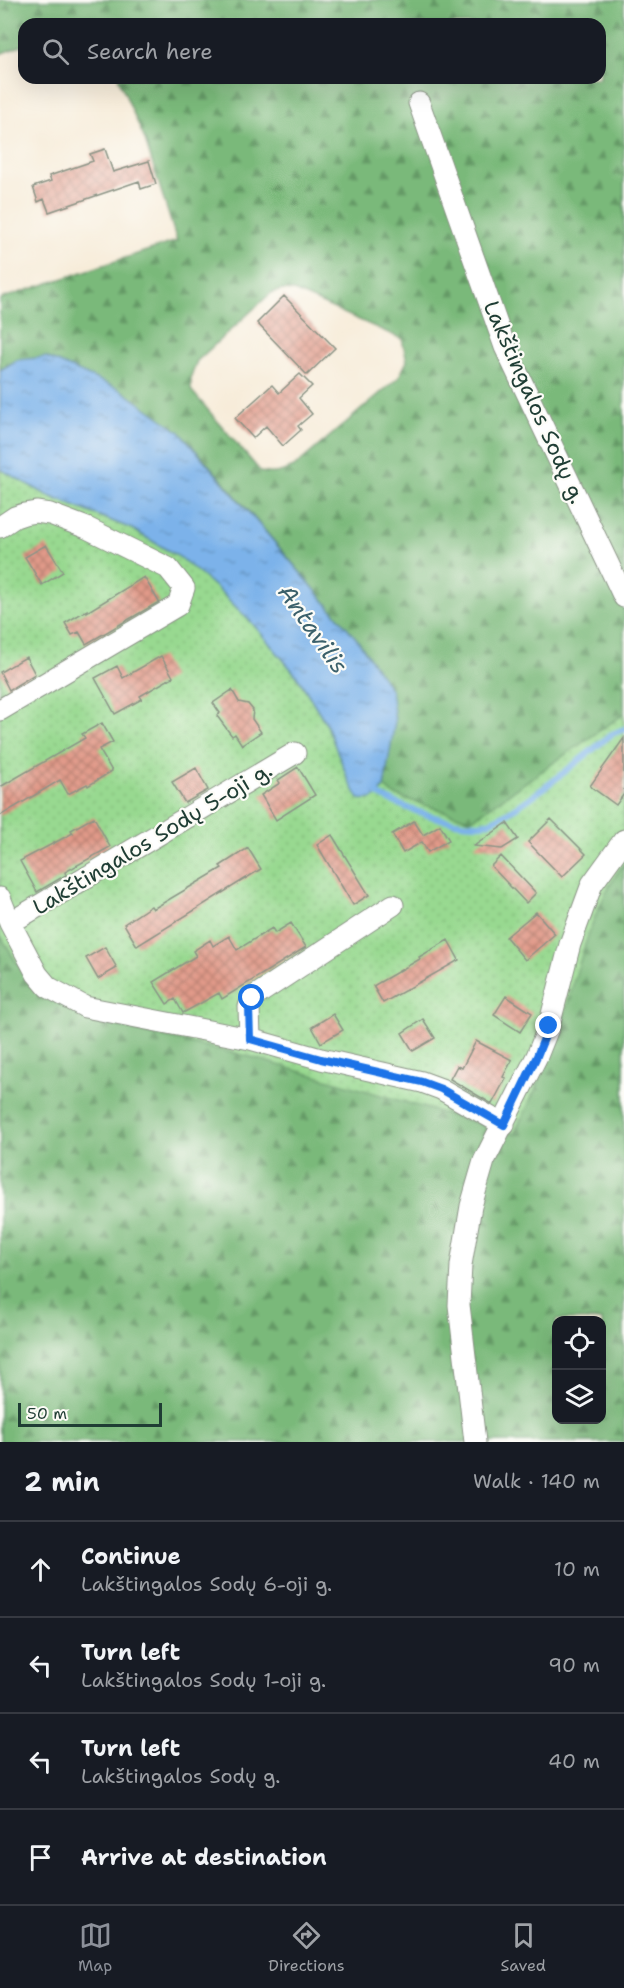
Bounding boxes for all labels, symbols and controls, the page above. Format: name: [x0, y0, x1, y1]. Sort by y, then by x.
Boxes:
search box: [18, 18, 606, 84]
icon: search: [39, 35, 72, 68]
text: Search here: [87, 37, 213, 66]
street label: Lakštingalos Sodų g.: [477, 296, 592, 508]
water label: Antavilis: [271, 578, 355, 680]
street label: Lakštingalos Sodų 5-oji g.: [27, 755, 277, 922]
route start: [238, 984, 264, 1010]
route end: [535, 1012, 561, 1038]
map controls: [552, 1316, 606, 1424]
button: locate: [552, 1316, 606, 1370]
button: layers: [552, 1370, 606, 1424]
scale bar: [18, 1400, 162, 1428]
text: 50 m: [27, 1403, 67, 1424]
text: 2 min: [24, 1464, 100, 1499]
text: Walk · 140 m: [473, 1468, 600, 1494]
text: Continue: [81, 1542, 181, 1571]
icon: ahead: [24, 1553, 57, 1586]
text: 10 m: [554, 1556, 600, 1582]
text: Lakštingalos Sodų 6-oji g.: [81, 1571, 332, 1597]
text: Turn left: [81, 1638, 180, 1667]
icon: left: [24, 1649, 57, 1682]
text: 90 m: [548, 1652, 600, 1678]
text: Lakštingalos Sodų 1-oji g.: [81, 1667, 326, 1693]
text: Turn left: [81, 1734, 180, 1763]
icon: left: [24, 1745, 57, 1778]
text: 40 m: [548, 1748, 600, 1774]
text: Lakštingalos Sodų g.: [81, 1763, 280, 1789]
icon: arrive: [24, 1841, 57, 1874]
text: Arrive at destination: [81, 1843, 327, 1872]
tab: Map: [78, 1919, 112, 1976]
tab: Directions: [268, 1919, 345, 1976]
tab: Saved: [501, 1919, 546, 1976]

